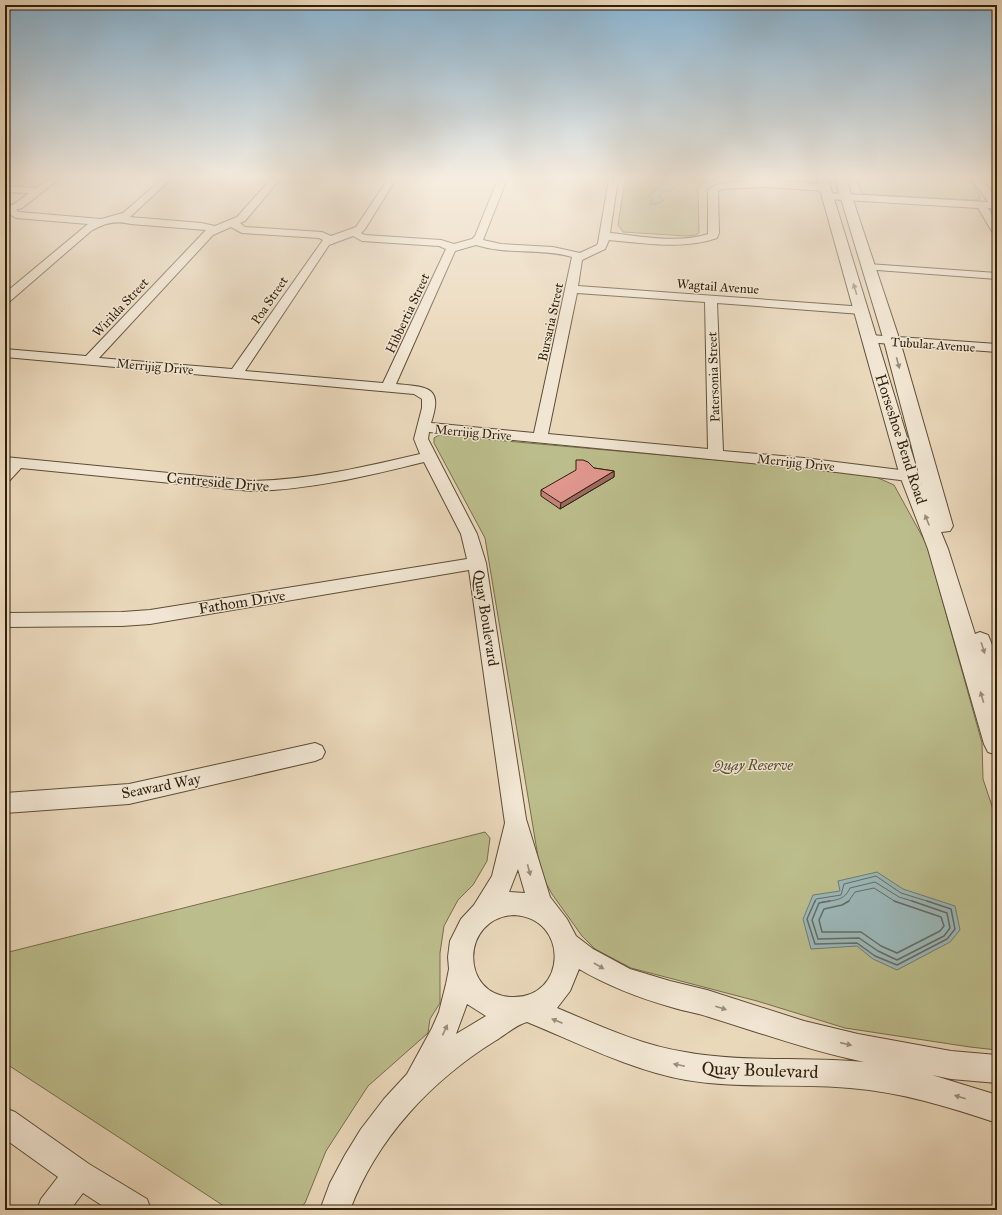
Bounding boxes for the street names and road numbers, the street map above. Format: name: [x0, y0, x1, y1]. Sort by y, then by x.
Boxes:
street label: Hibbertia Street: [382, 271, 434, 356]
street label: Poa Street: [248, 273, 292, 328]
street label: Wirilda Street: [89, 275, 152, 341]
street label: Wagtail Avenue: [676, 276, 760, 298]
street label: Bursaria Street: [535, 281, 567, 363]
street label: Patersonia Street: [704, 331, 724, 422]
street label: Tubular Avenue: [890, 334, 976, 356]
street label: Merrijig Drive: [116, 356, 195, 378]
street label: Horseshoe Bend Road: [871, 372, 931, 507]
street label: Merrijig Drive: [434, 422, 513, 444]
street label: Merrijig Drive: [756, 451, 836, 475]
street label: Centreside Drive: [166, 469, 270, 495]
street label: Quay Boulevard: [469, 569, 503, 668]
street label: Fathom Drive: [197, 586, 287, 618]
street label: Seaward Way: [120, 769, 203, 802]
street label: Quay Boulevard: [701, 1057, 819, 1083]

